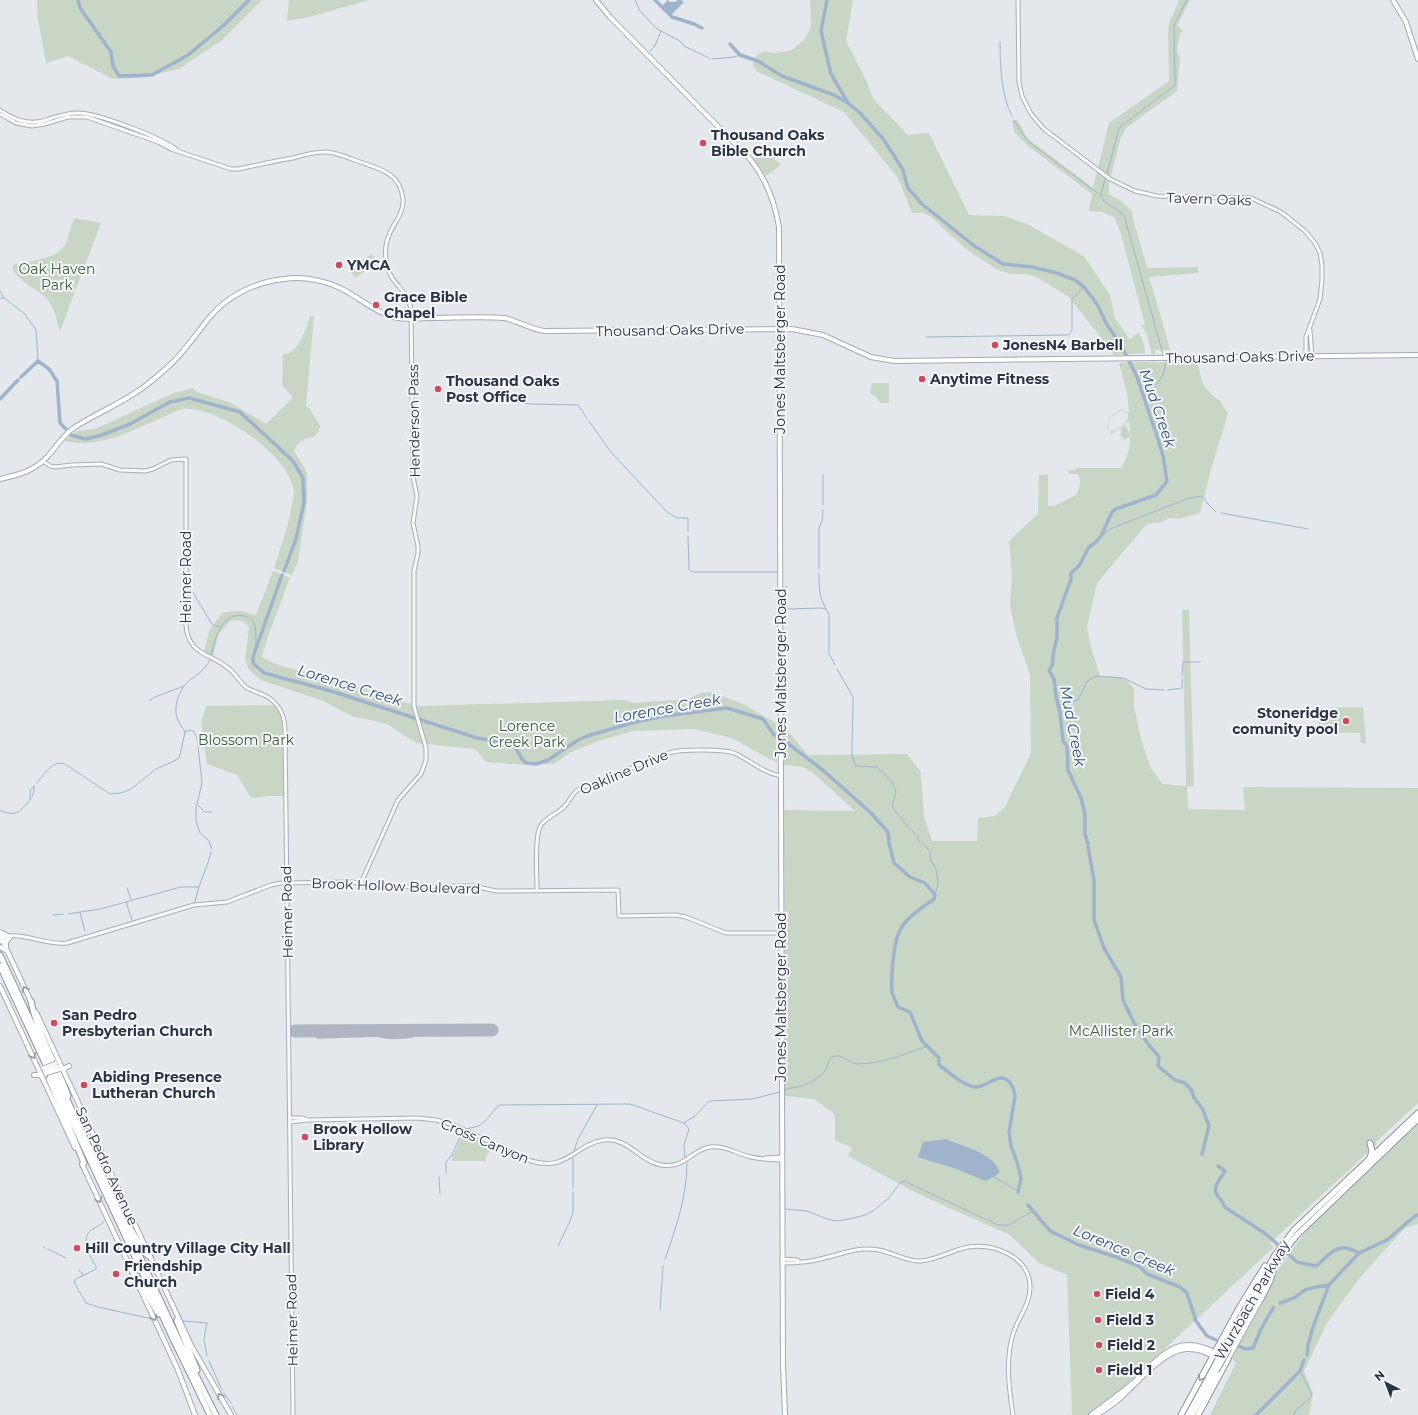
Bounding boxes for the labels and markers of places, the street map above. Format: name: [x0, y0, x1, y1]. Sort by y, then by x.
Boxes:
place label: Thousand Oaks Bible Church: [711, 126, 825, 160]
marker: Thousand Oaks Bible Church: [698, 138, 708, 148]
place label: YMCA: [346, 256, 391, 274]
marker: YMCA: [334, 260, 344, 270]
place label: Grace Bible Chapel: [384, 288, 468, 322]
marker: Grace Bible Chapel: [371, 300, 381, 310]
place label: JonesN4 Barbell: [1002, 336, 1123, 354]
marker: JonesN4 Barbell: [990, 340, 1000, 350]
place label: Anytime Fitness: [929, 370, 1050, 388]
place label: Thousand Oaks Post Office: [446, 372, 560, 406]
marker: Anytime Fitness: [917, 374, 927, 384]
marker: Thousand Oaks Post Office: [433, 384, 443, 394]
place label: Stoneridge comunity pool: [1232, 704, 1338, 738]
marker: Stoneridge comunity pool: [1341, 716, 1351, 726]
place label: San Pedro Presbyterian Church: [62, 1006, 213, 1040]
marker: San Pedro Presbyterian Church: [49, 1018, 59, 1028]
place label: Abiding Presence Lutheran Church: [91, 1068, 222, 1102]
marker: Abiding Presence Lutheran Church: [79, 1080, 89, 1090]
place label: Brook Hollow Library: [313, 1120, 413, 1154]
marker: Brook Hollow Library: [300, 1132, 310, 1142]
place label: Hill Country Village City Hall: [85, 1239, 291, 1257]
marker: Hill Country Village City Hall: [72, 1243, 82, 1253]
place label: Friendship Church: [124, 1257, 203, 1291]
marker: Friendship Church: [111, 1269, 121, 1279]
place label: Field 4: [1105, 1285, 1155, 1303]
marker: Field 4: [1092, 1289, 1102, 1299]
place label: Field 3: [1106, 1311, 1154, 1329]
marker: Field 3: [1093, 1315, 1103, 1325]
place label: Field 2: [1107, 1336, 1155, 1354]
marker: Field 2: [1094, 1340, 1104, 1350]
place label: Field 1: [1107, 1361, 1152, 1379]
marker: Field 1: [1094, 1365, 1104, 1375]

